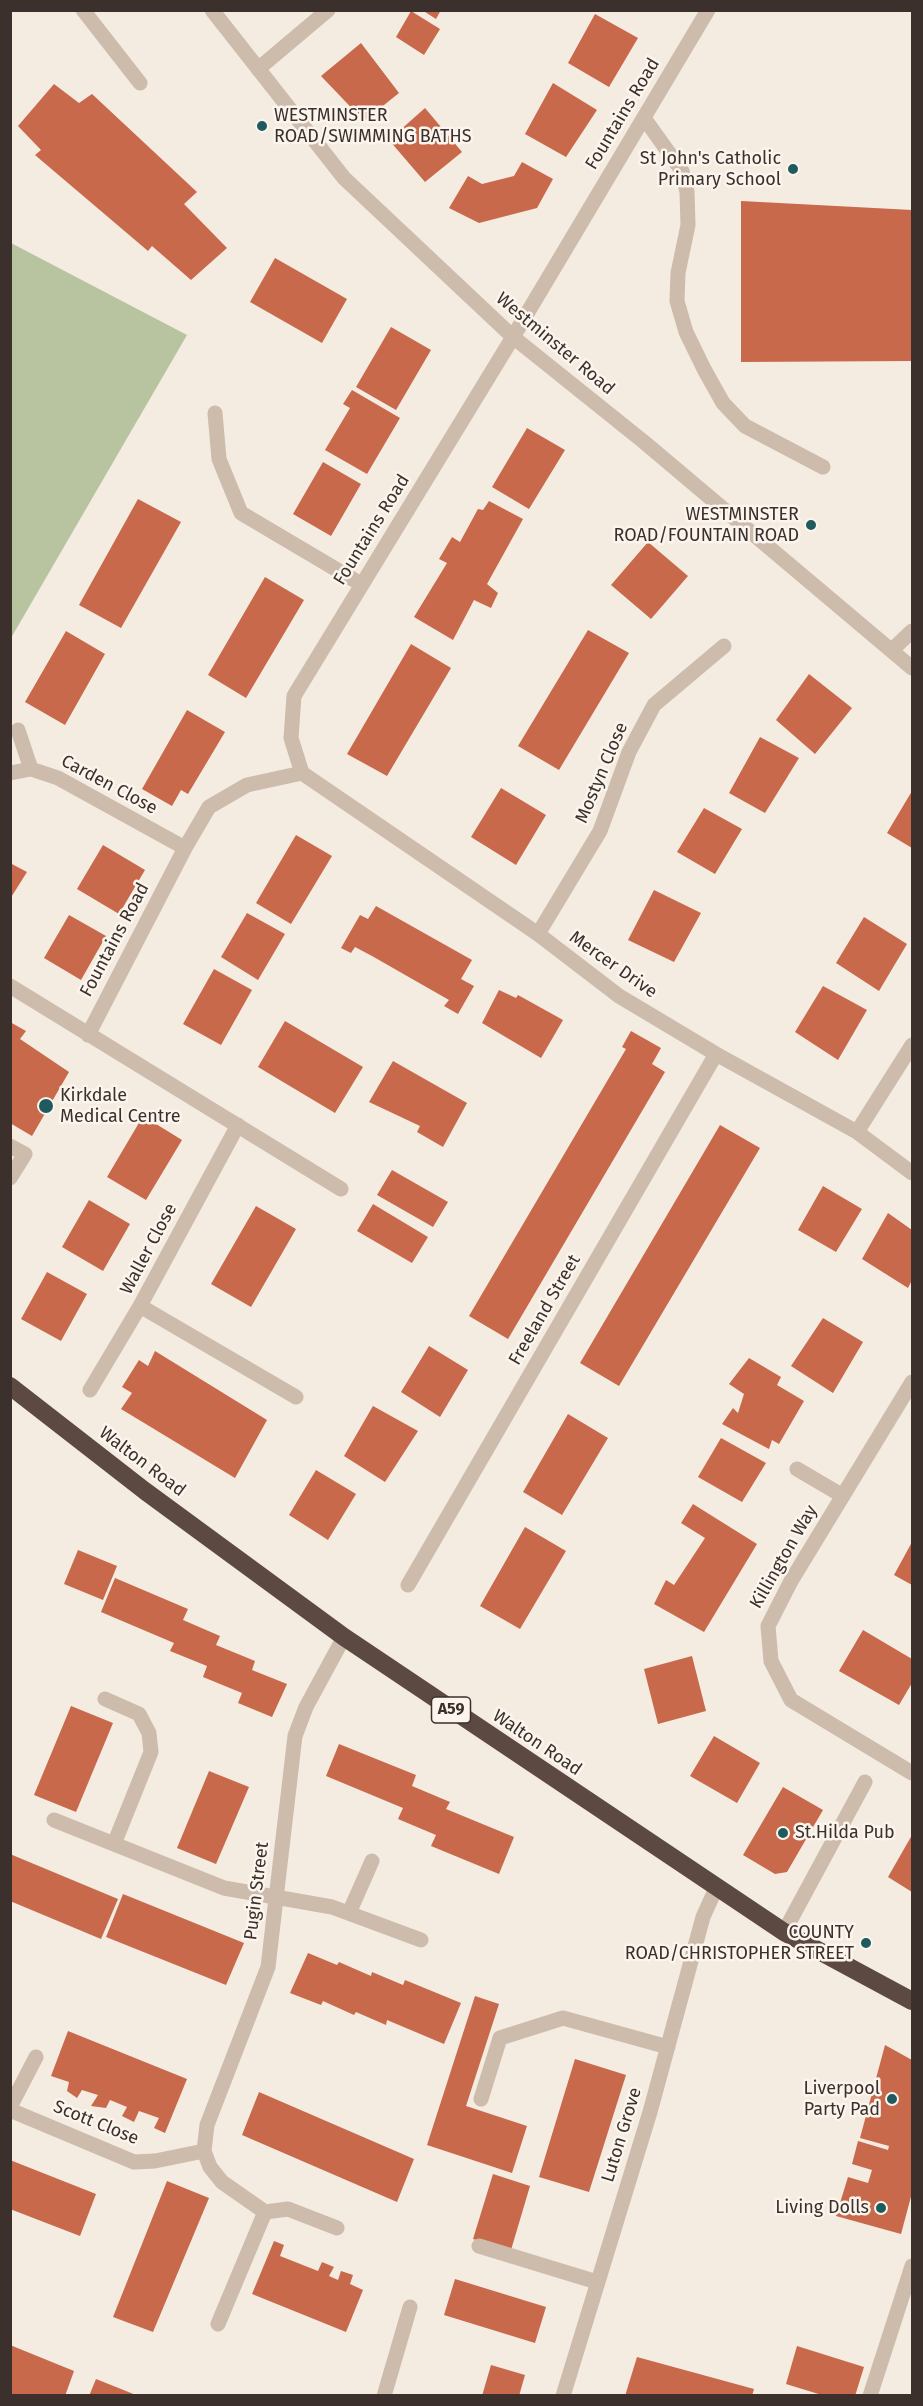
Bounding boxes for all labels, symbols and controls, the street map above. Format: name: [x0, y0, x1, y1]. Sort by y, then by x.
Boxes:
street label: Fountains Road: [581, 54, 665, 174]
place label: WESTMINSTER ROAD/SWIMMING BATHS: [274, 105, 471, 148]
marker: WESTMINSTER ROAD/SWIMMING BATHS: [255, 119, 269, 133]
place label: St John's Catholic Primary School: [640, 148, 781, 190]
marker: St John's Catholic Primary School: [786, 162, 800, 176]
street label: Westminster Road: [491, 288, 619, 400]
street label: Fountains Road: [329, 471, 415, 589]
place label: WESTMINSTER ROAD/FOUNTAIN ROAD: [614, 504, 799, 546]
marker: WESTMINSTER ROAD/FOUNTAIN ROAD: [804, 518, 818, 532]
street label: Mostyn Close: [571, 719, 633, 827]
street label: Carden Close: [57, 751, 161, 819]
street label: Fountains Road: [76, 879, 154, 1001]
street label: Mercer Drive: [565, 927, 661, 1003]
place label: Kirkdale Medical Centre: [60, 1085, 181, 1128]
marker: Kirkdale Medical Centre: [37, 1097, 55, 1115]
street label: Waller Close: [116, 1200, 182, 1298]
street label: Freeland Street: [505, 1251, 585, 1369]
street label: Walton Road: [94, 1422, 190, 1502]
street label: Killington Way: [746, 1501, 822, 1613]
road number: A59: [432, 1697, 470, 1723]
street label: Walton Road: [488, 1705, 586, 1781]
place label: St.Hilda Pub: [795, 1822, 895, 1844]
marker: St.Hilda Pub: [776, 1826, 790, 1840]
street label: Pugin Street: [240, 1841, 274, 1941]
place label: COUNTY ROAD/CHRISTOPHER STREET: [625, 1922, 854, 1964]
marker: COUNTY ROAD/CHRISTOPHER STREET: [859, 1936, 873, 1950]
place label: Liverpool Party Pad: [803, 2078, 880, 2120]
street label: Luton Grove: [597, 2085, 647, 2185]
marker: Liverpool Party Pad: [885, 2092, 899, 2106]
street label: Scott Close: [50, 2096, 142, 2150]
place label: Living Dolls: [775, 2197, 869, 2219]
marker: Living Dolls: [874, 2201, 888, 2215]

